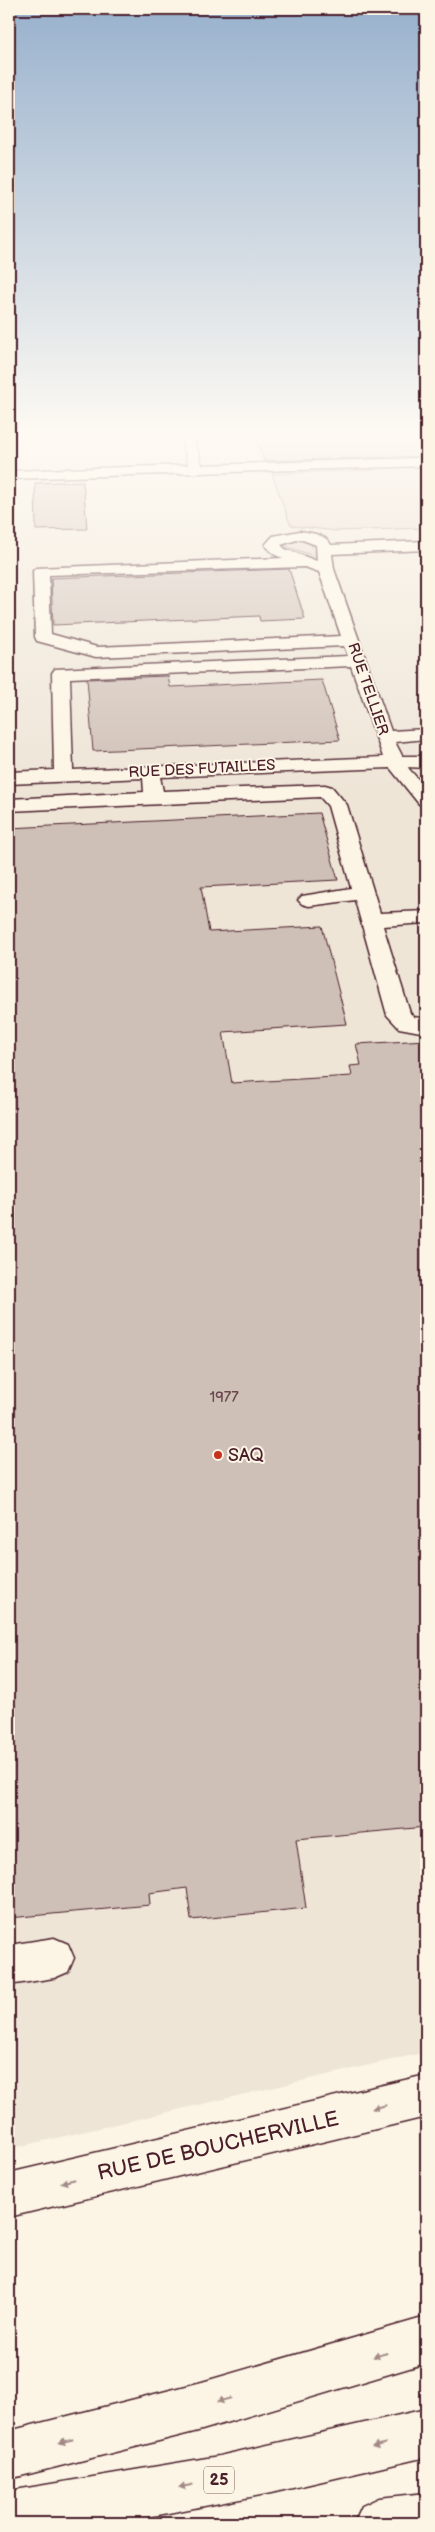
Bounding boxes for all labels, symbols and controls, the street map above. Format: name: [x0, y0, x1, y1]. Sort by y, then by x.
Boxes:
street label: RUE TELLIER: [343, 640, 393, 738]
street label: RUE DES FUTAILLES: [128, 756, 276, 782]
house number: 1977: [209, 1388, 239, 1407]
place label: SAQ: [228, 1445, 263, 1466]
marker: SAQ: [212, 1449, 224, 1461]
one-way arrow: [371, 2103, 386, 2111]
street label: RUE DE BOUCHERVILLE: [95, 2106, 341, 2186]
one-way arrow: [60, 2177, 75, 2185]
one-way arrow: [372, 2351, 387, 2359]
one-way arrow: [216, 2396, 231, 2404]
one-way arrow: [59, 2437, 74, 2445]
one-way arrow: [371, 2441, 386, 2449]
road number: 25: [204, 2466, 234, 2494]
one-way arrow: [178, 2482, 194, 2490]

